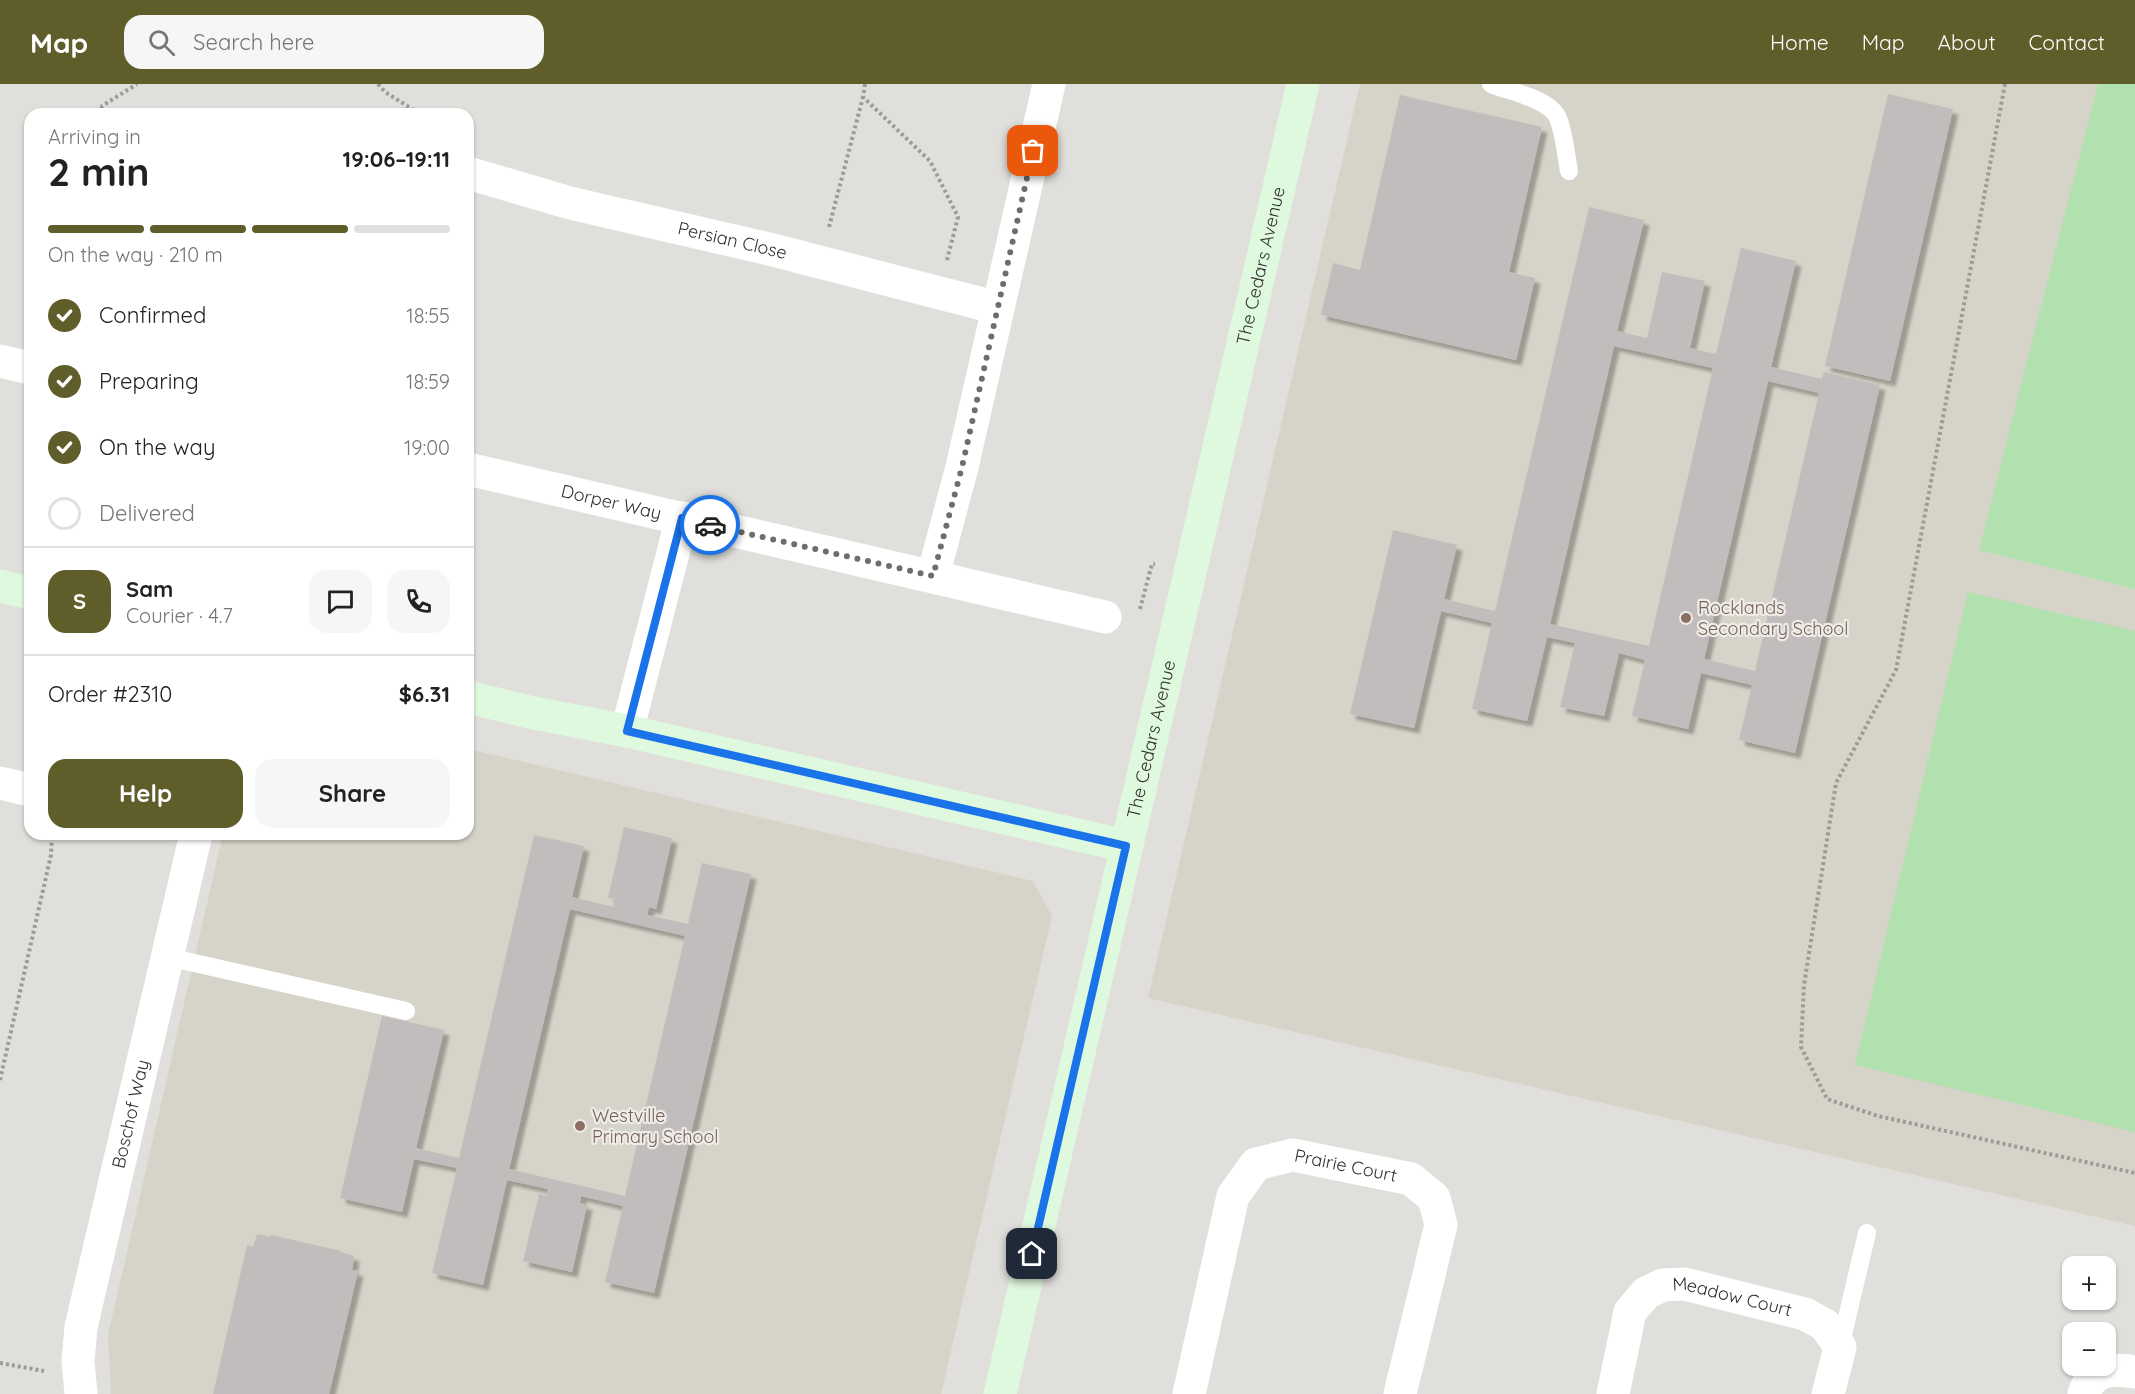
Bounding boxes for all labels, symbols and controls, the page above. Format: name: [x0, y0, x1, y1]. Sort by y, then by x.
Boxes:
search box: [124, 15, 544, 69]
text: Map: [30, 25, 88, 60]
icon: search: [145, 26, 178, 59]
text: Search here: [193, 28, 315, 56]
text: Home: [1770, 29, 1829, 55]
text: Map: [1862, 29, 1905, 55]
text: About: [1938, 29, 1996, 55]
text: Contact: [2029, 29, 2105, 55]
text: Arriving in: [48, 124, 141, 149]
pin: [1007, 125, 1058, 176]
icon: bag: [1016, 134, 1049, 167]
text: 19:06–19:11: [343, 145, 450, 173]
text: 2 min: [48, 147, 150, 196]
street label: The Cedars Avenue: [1231, 184, 1290, 347]
street label: Persian Close: [676, 216, 790, 264]
text: On the way · 210 m: [48, 242, 223, 267]
icon: check: [48, 299, 81, 332]
text: Confirmed: [99, 301, 206, 329]
text: 18:55: [406, 303, 450, 328]
icon: check: [48, 365, 81, 398]
text: Preparing: [99, 367, 199, 395]
text: 18:59: [406, 369, 450, 394]
icon: check: [48, 431, 81, 464]
text: On the way: [99, 433, 215, 461]
text: 19:00: [404, 435, 450, 460]
street label: Dorper Way: [559, 479, 664, 525]
courier: [680, 495, 740, 555]
text: Delivered: [99, 499, 195, 527]
icon: car: [694, 509, 727, 542]
button: chat: [309, 570, 372, 633]
button: phone: [387, 570, 450, 633]
text: Sam: [126, 575, 173, 603]
text: S: [73, 587, 86, 615]
place label: Rocklands Secondary School: [1698, 596, 1848, 640]
text: Courier · 4.7: [126, 603, 233, 628]
marker: Rocklands Secondary School: [1679, 611, 1693, 625]
street label: The Cedars Avenue: [1122, 658, 1180, 821]
text: Order #2310: [48, 680, 172, 708]
text: $6.31: [399, 680, 450, 708]
button: Help: [48, 759, 243, 828]
button: Share: [255, 759, 450, 828]
street label: Boschof Way: [106, 1057, 154, 1171]
place label: Westville Primary School: [592, 1104, 718, 1148]
marker: Westville Primary School: [573, 1119, 587, 1133]
street label: Prairie Court: [1292, 1144, 1399, 1187]
pin: [1006, 1228, 1057, 1279]
icon: home: [1015, 1237, 1048, 1270]
map controls: [2062, 1256, 2116, 1376]
button: +: [2062, 1256, 2116, 1310]
street label: Meadow Court: [1672, 1272, 1794, 1321]
button: −: [2062, 1322, 2116, 1376]

